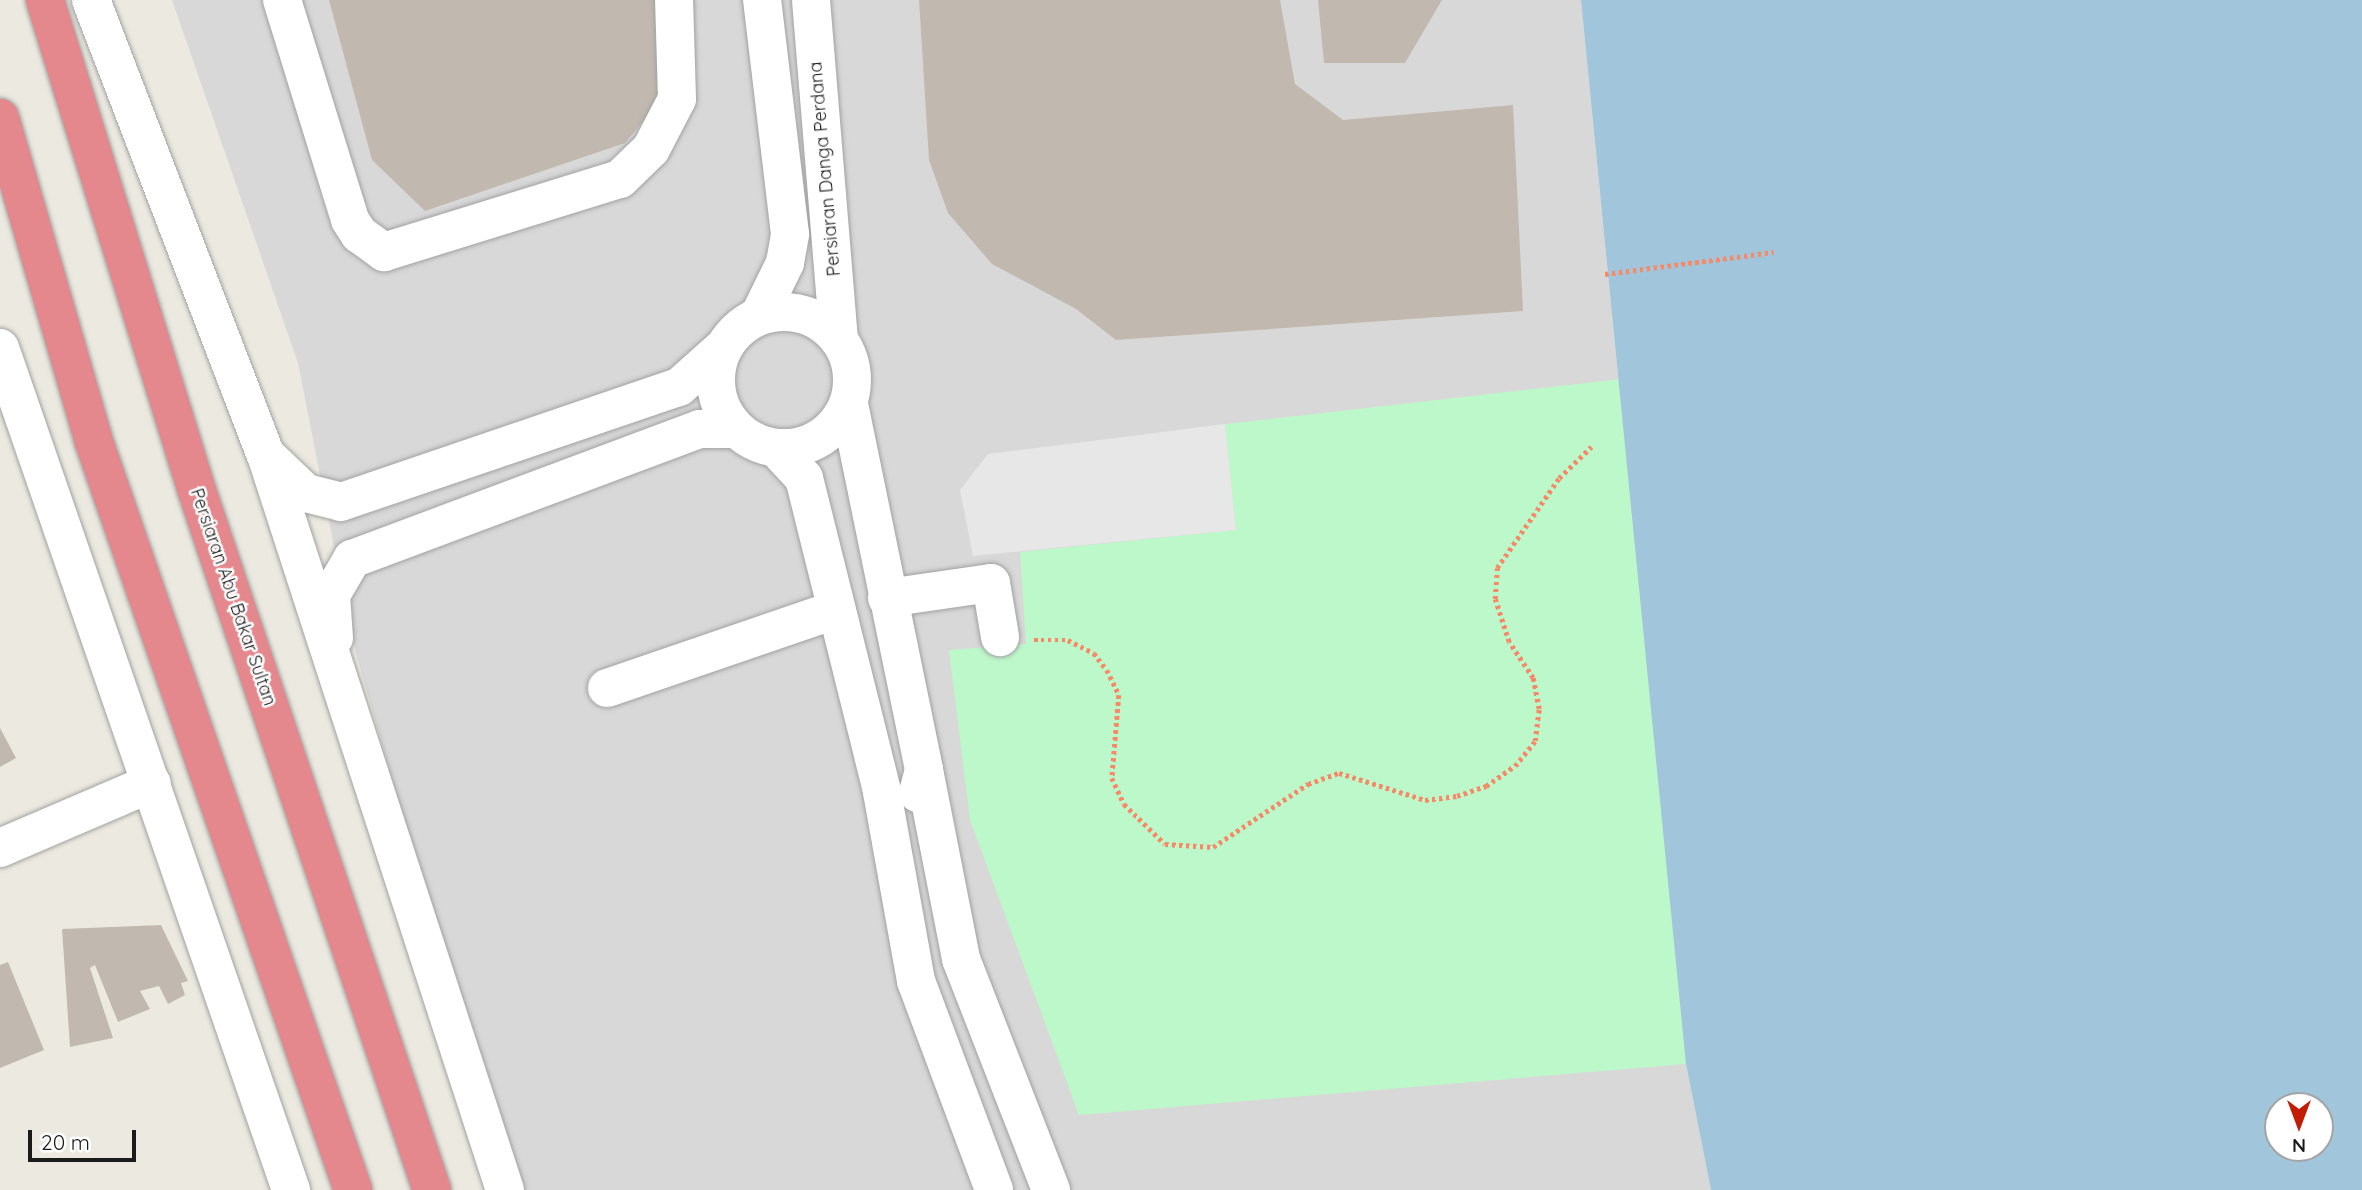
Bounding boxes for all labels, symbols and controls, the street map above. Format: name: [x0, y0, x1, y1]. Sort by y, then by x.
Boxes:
street label: Persiaran Danga Perdana: [805, 61, 845, 277]
street label: Persiaran Abu Bakar Sultan: [186, 486, 280, 708]
north arrow: [2264, 1092, 2334, 1162]
scale bar: [32, 1116, 140, 1160]
text: 20 m: [41, 1129, 90, 1155]
text: N: [2292, 1134, 2306, 1158]

